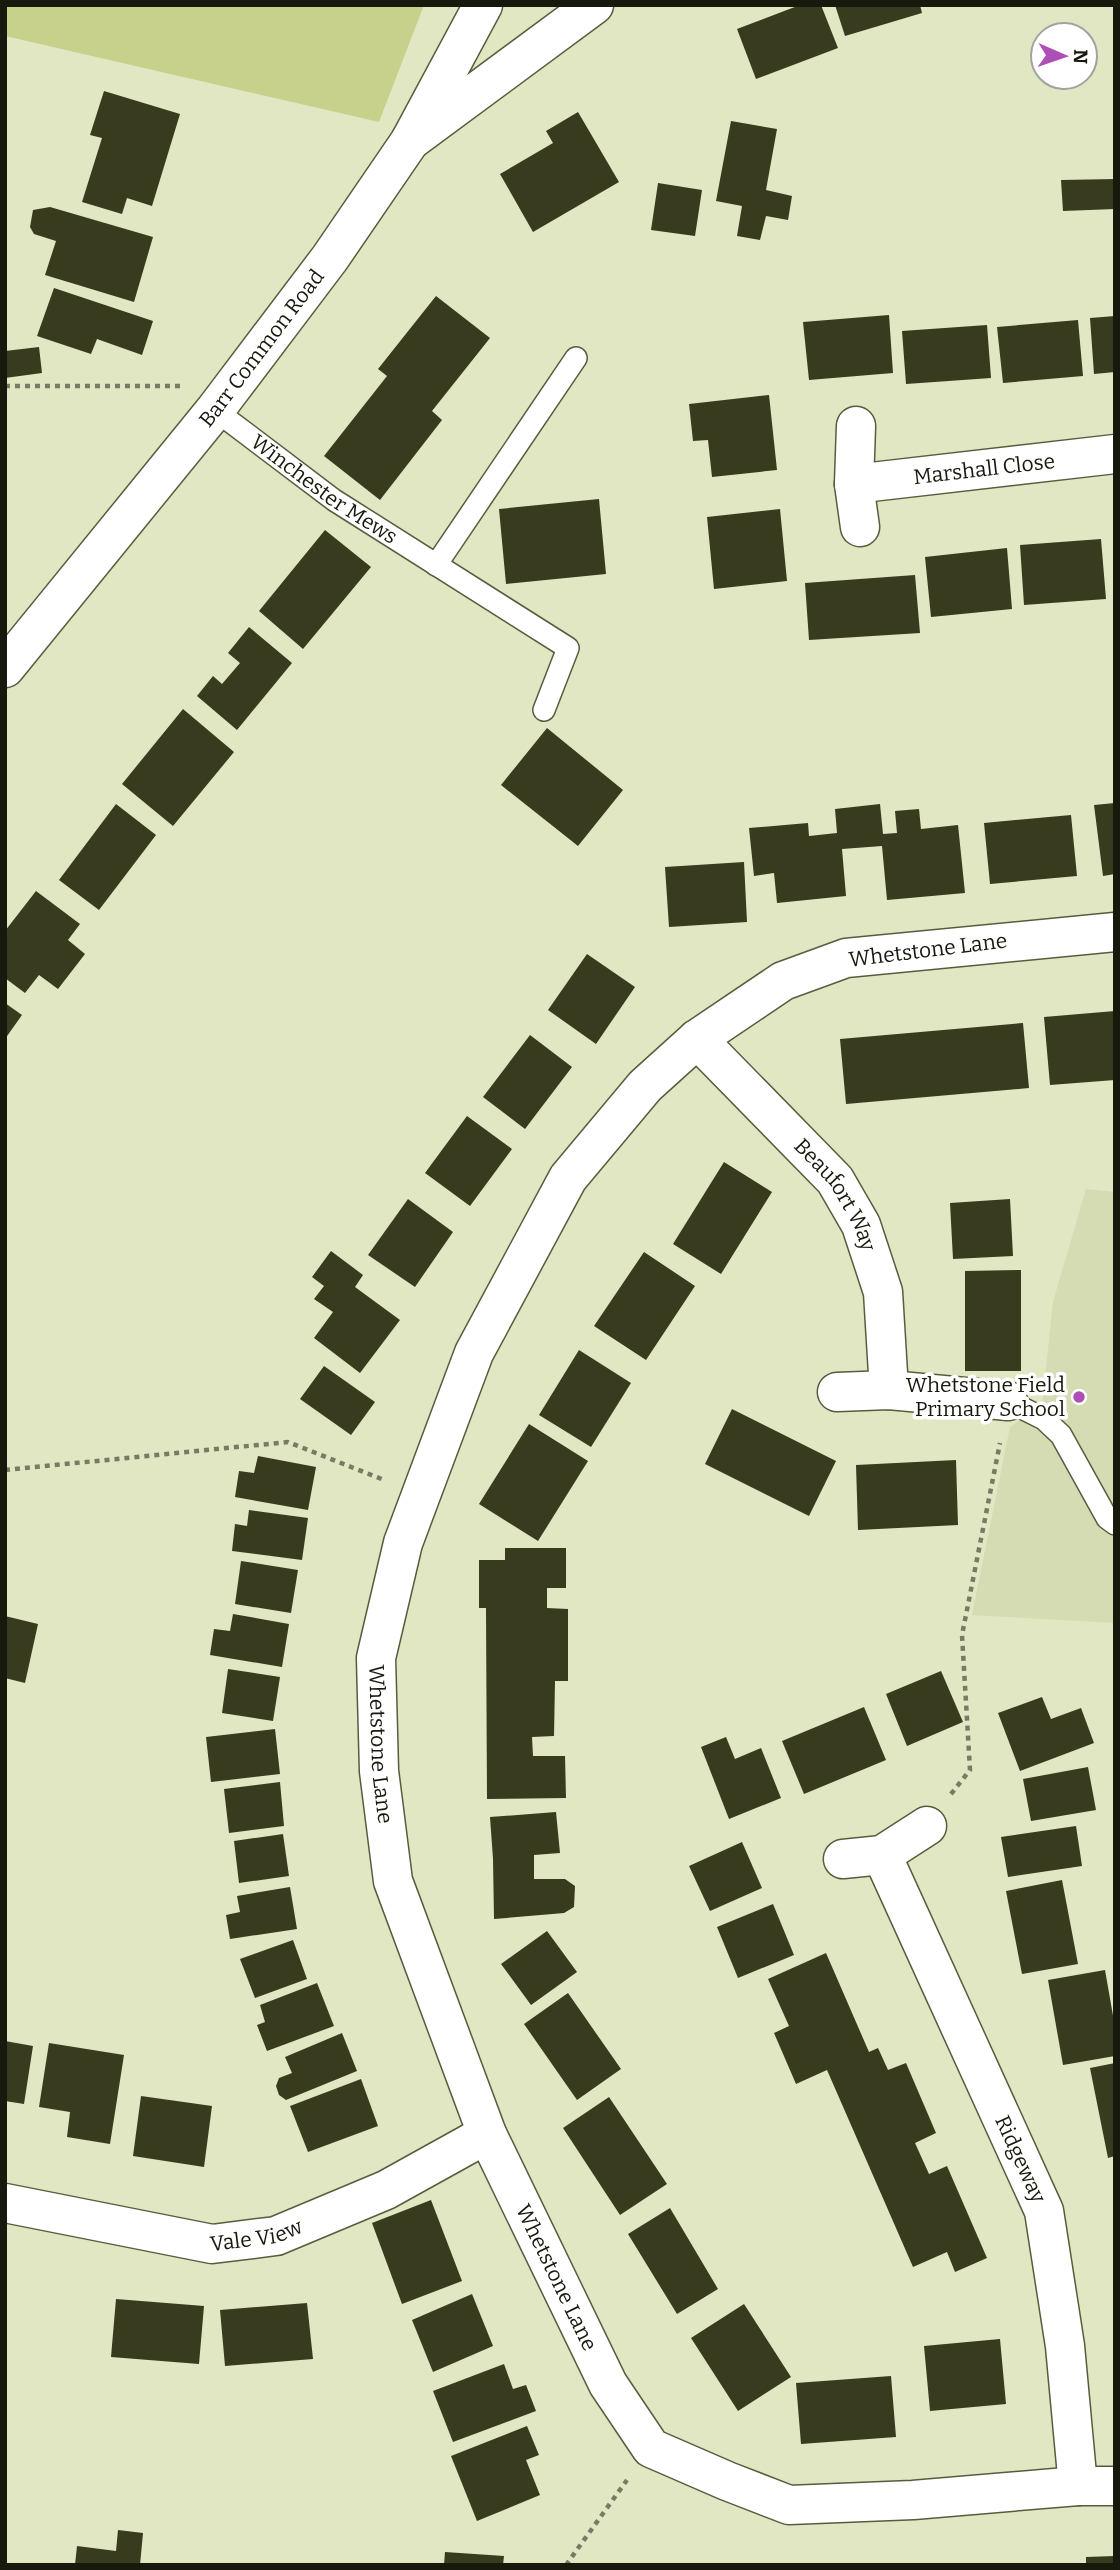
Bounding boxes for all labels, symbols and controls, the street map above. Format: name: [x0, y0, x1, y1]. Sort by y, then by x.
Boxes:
north arrow: [1029, 21, 1099, 91]
text: N: [1069, 49, 1092, 65]
street label: Barr Common Road: [193, 264, 330, 432]
street label: Winchester Mews: [246, 429, 402, 550]
street label: Marshall Close: [912, 448, 1056, 490]
street label: Whetstone Lane: [847, 927, 1009, 973]
street label: Beaufort Way: [789, 1133, 882, 1255]
place label: Whetstone Field Primary School: [906, 1372, 1065, 1422]
marker: Whetstone Field Primary School: [1071, 1389, 1087, 1405]
street label: Whetstone Lane: [363, 1664, 399, 1825]
street label: Ridgeway: [989, 2111, 1052, 2208]
street label: Whetstone Lane: [510, 2200, 603, 2355]
street label: Vale View: [208, 2213, 306, 2257]

